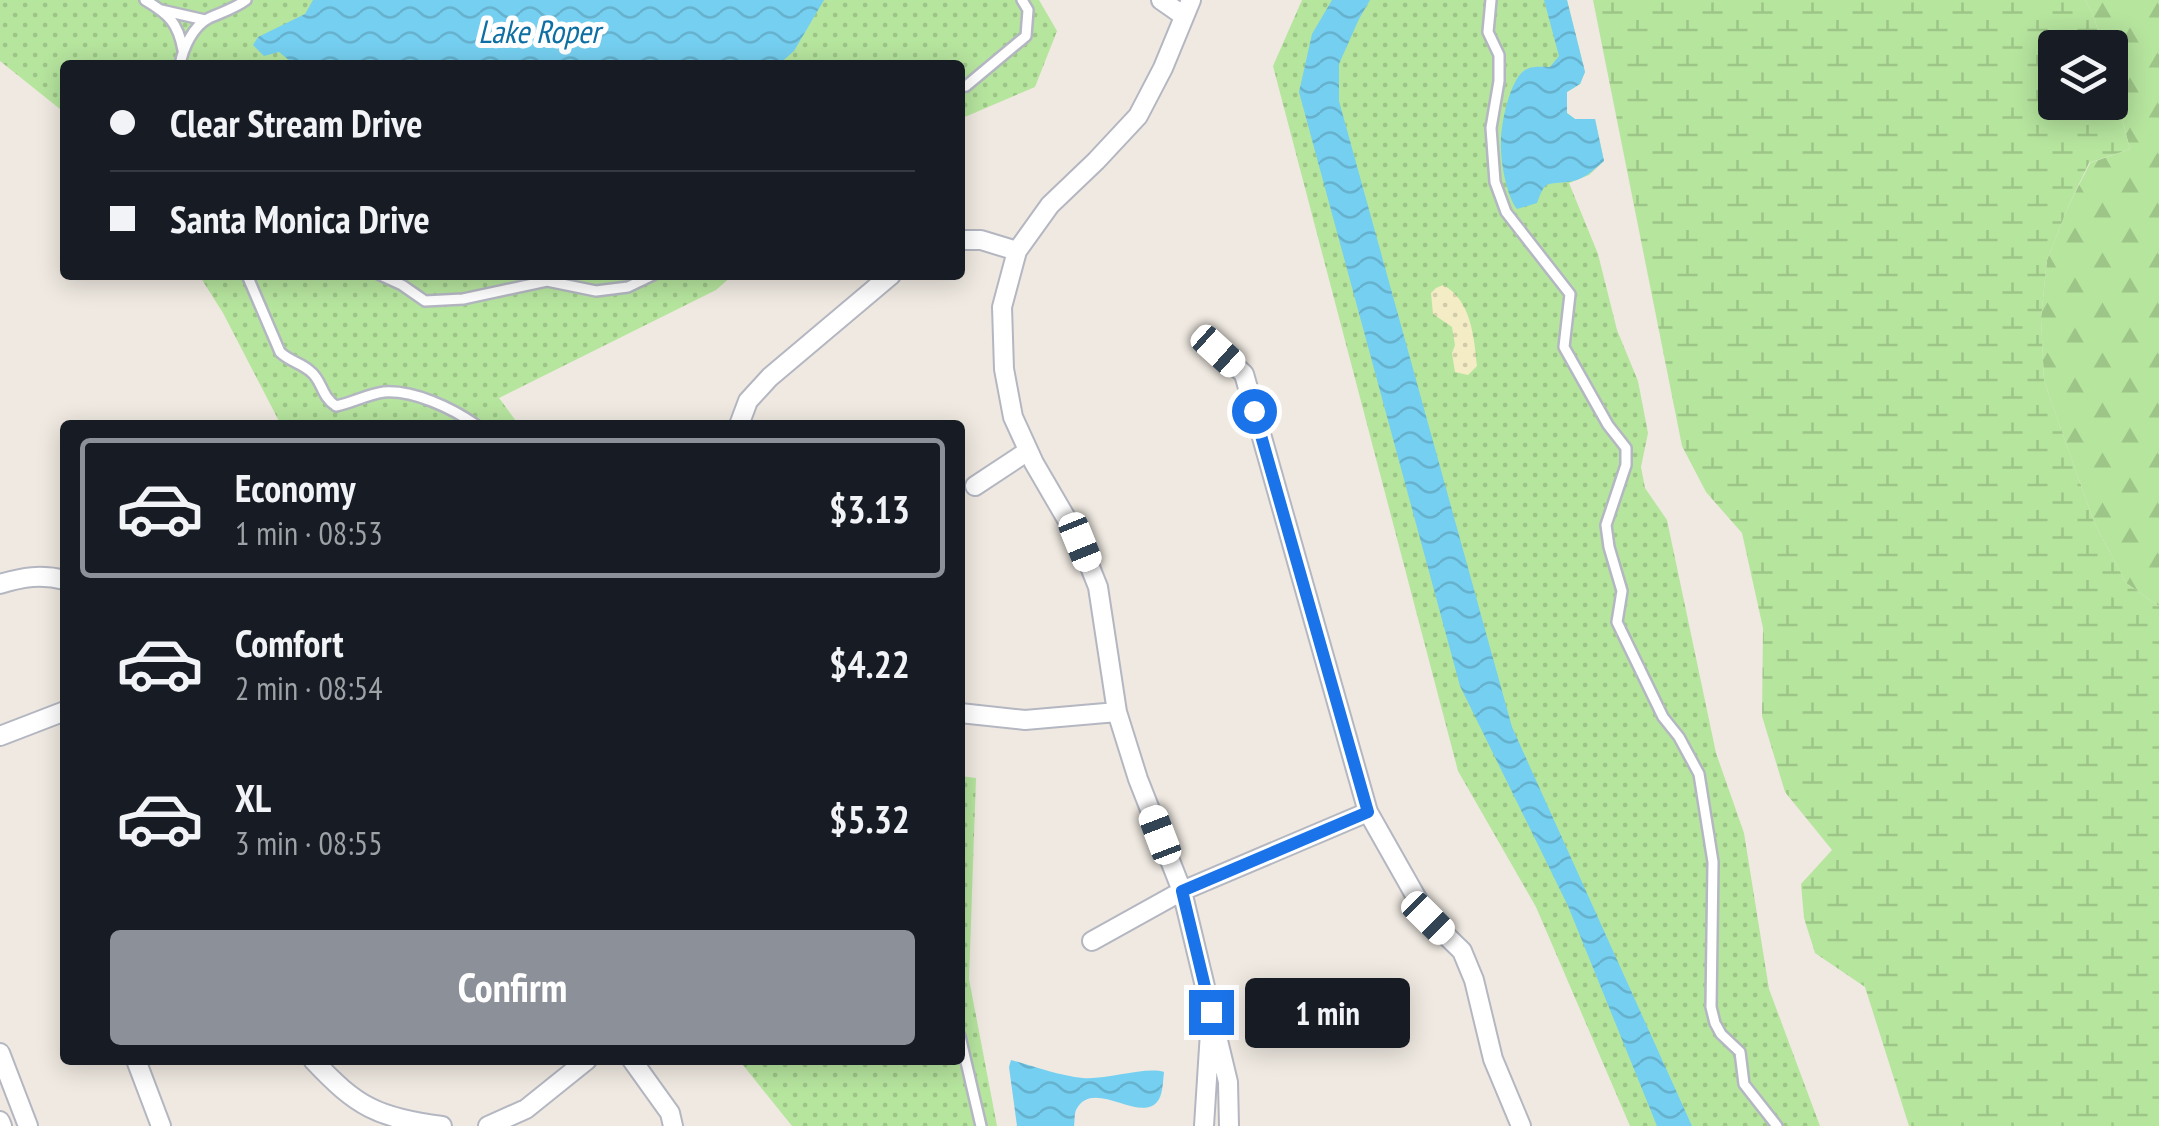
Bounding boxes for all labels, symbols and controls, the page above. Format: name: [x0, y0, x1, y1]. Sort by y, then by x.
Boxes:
water label: Lake Roper: [478, 10, 604, 52]
map controls: [2038, 30, 2128, 120]
button: layers: [2038, 30, 2128, 120]
text: Clear Stream Drive: [170, 98, 423, 147]
text: Santa Monica Drive: [170, 194, 430, 243]
car: [1186, 320, 1250, 382]
route start: [1232, 389, 1277, 434]
icon: car: [115, 463, 205, 553]
text: Economy: [235, 463, 355, 512]
text: $3.13: [829, 484, 910, 533]
car: [1055, 509, 1105, 575]
text: 1 min · 08:53: [235, 512, 383, 554]
icon: car: [115, 618, 205, 708]
text: Comfort: [235, 618, 344, 667]
text: $4.22: [829, 639, 910, 688]
text: 2 min · 08:54: [235, 667, 383, 709]
icon: car: [115, 773, 205, 863]
text: XL: [235, 773, 271, 822]
text: $5.32: [829, 794, 910, 843]
car: [1135, 802, 1185, 868]
text: 3 min · 08:55: [235, 822, 383, 864]
car: [1396, 886, 1460, 950]
button: Confirm: [110, 930, 915, 1045]
callout: 1 min: [1246, 977, 1411, 1047]
route end: [1189, 990, 1234, 1035]
text: 1 min: [1295, 992, 1360, 1034]

